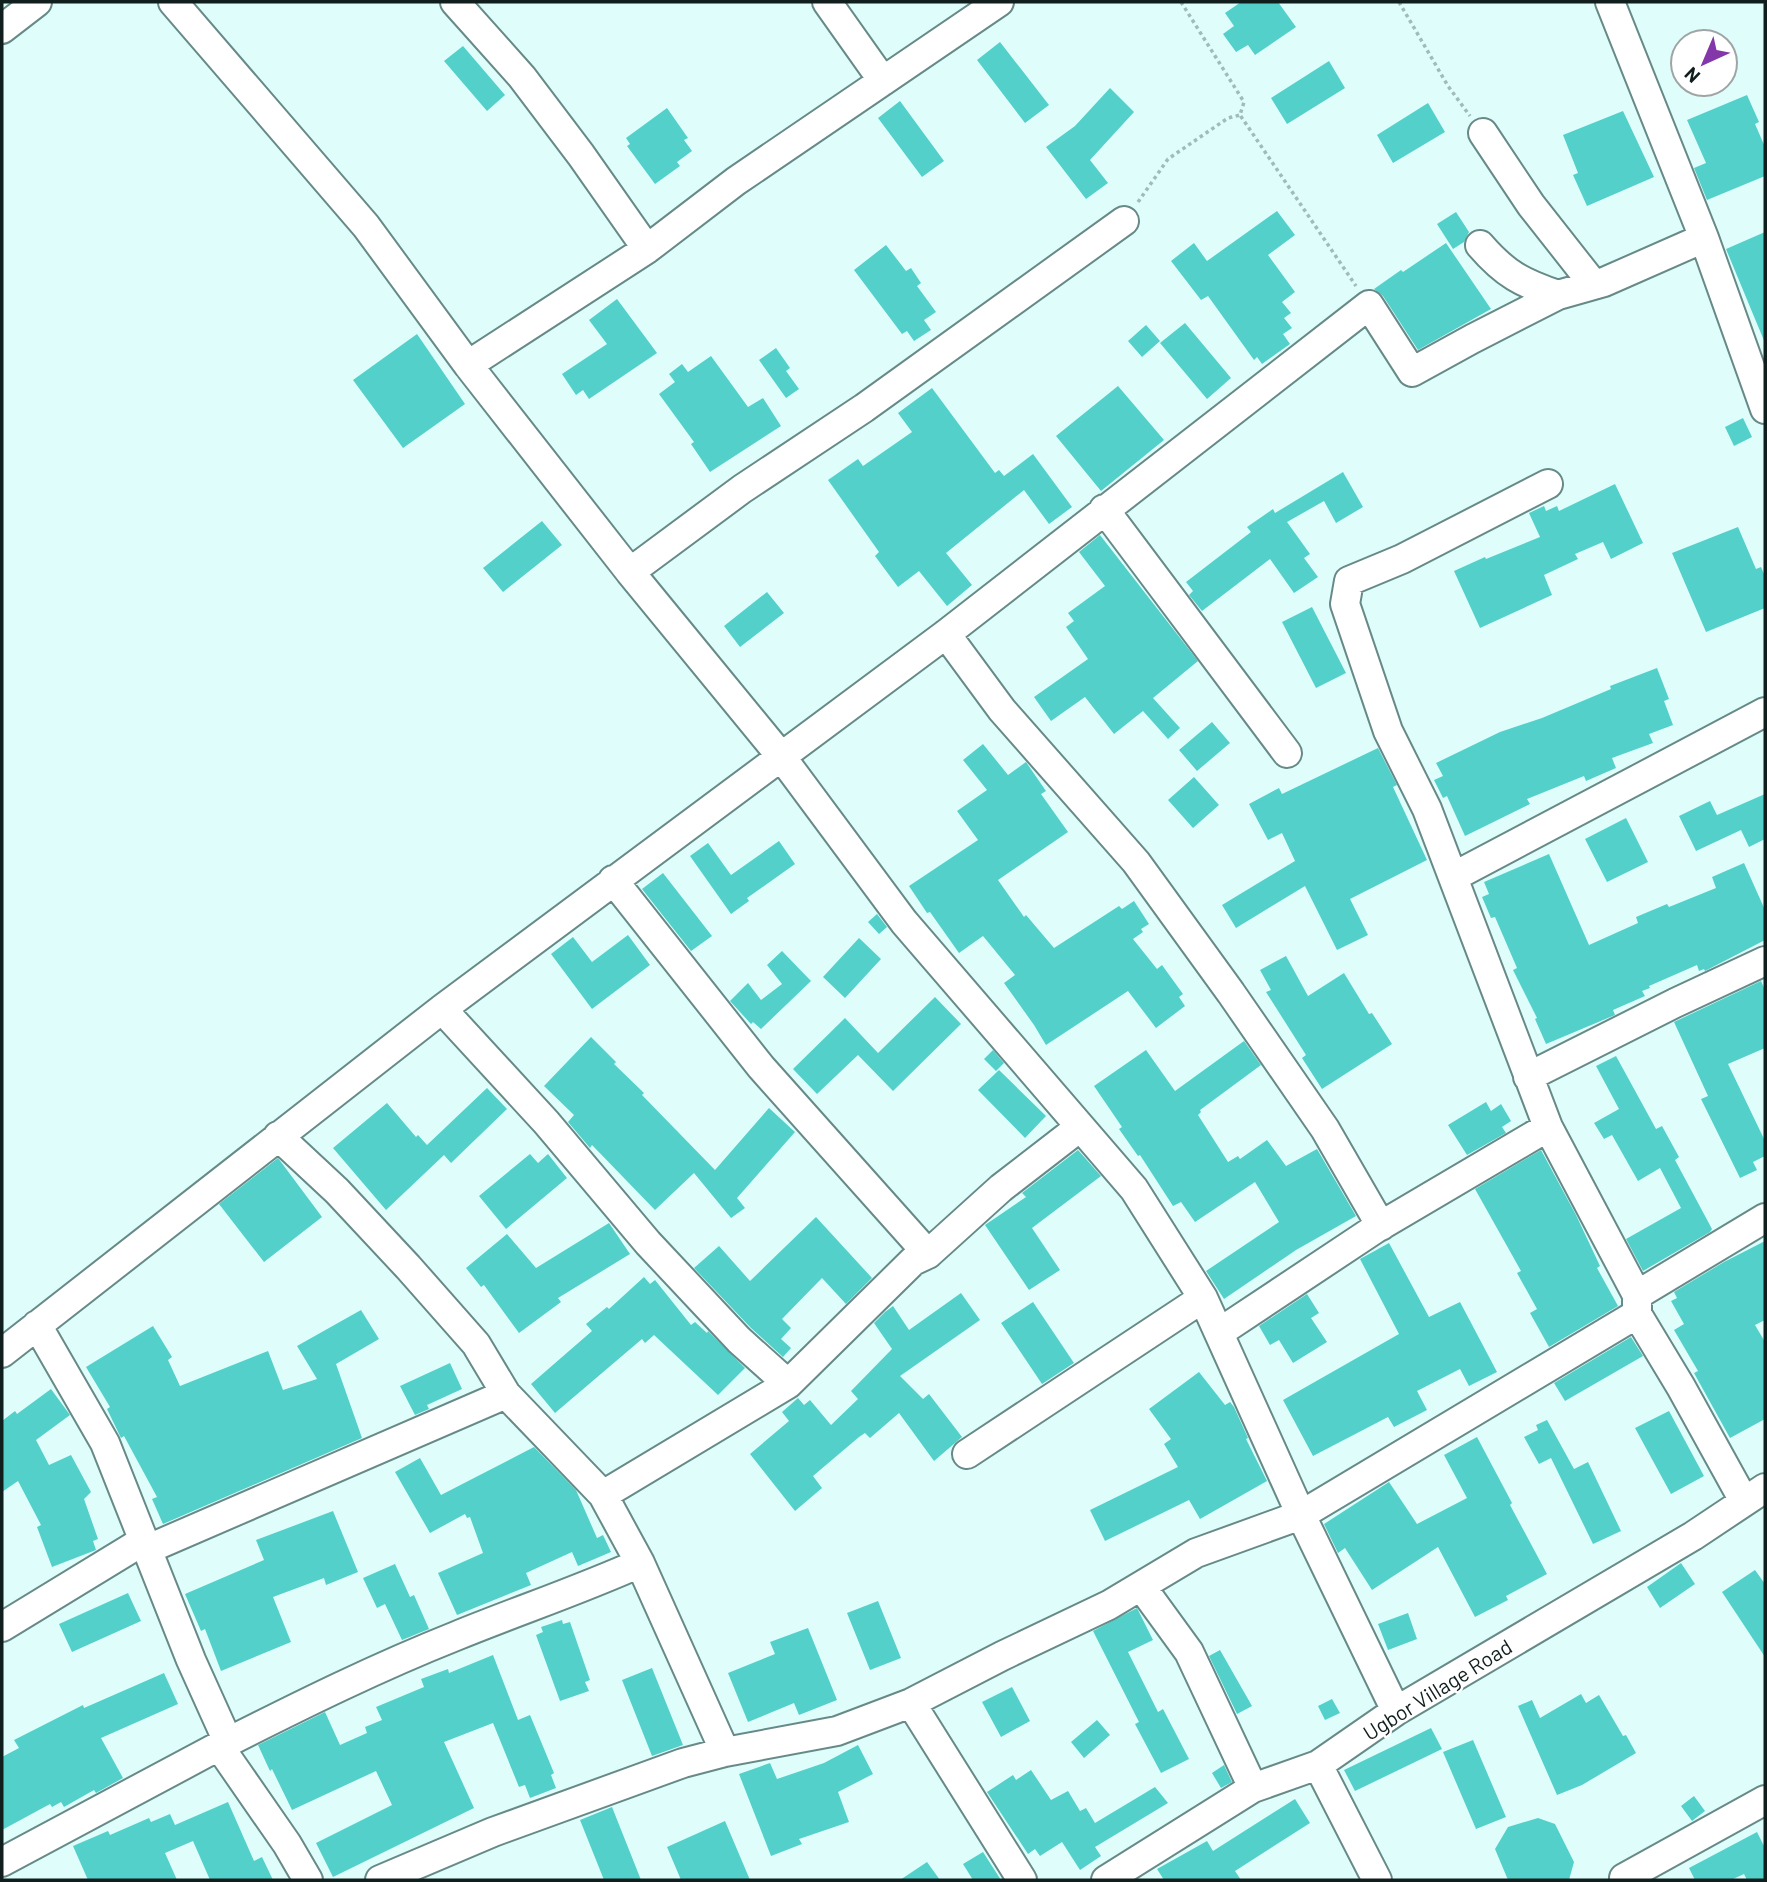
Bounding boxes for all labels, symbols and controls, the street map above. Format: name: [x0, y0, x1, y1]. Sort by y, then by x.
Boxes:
north arrow: [1669, 28, 1739, 98]
text: N: [1679, 63, 1704, 88]
street label: Ugbor Village Road: [1358, 1633, 1516, 1745]

